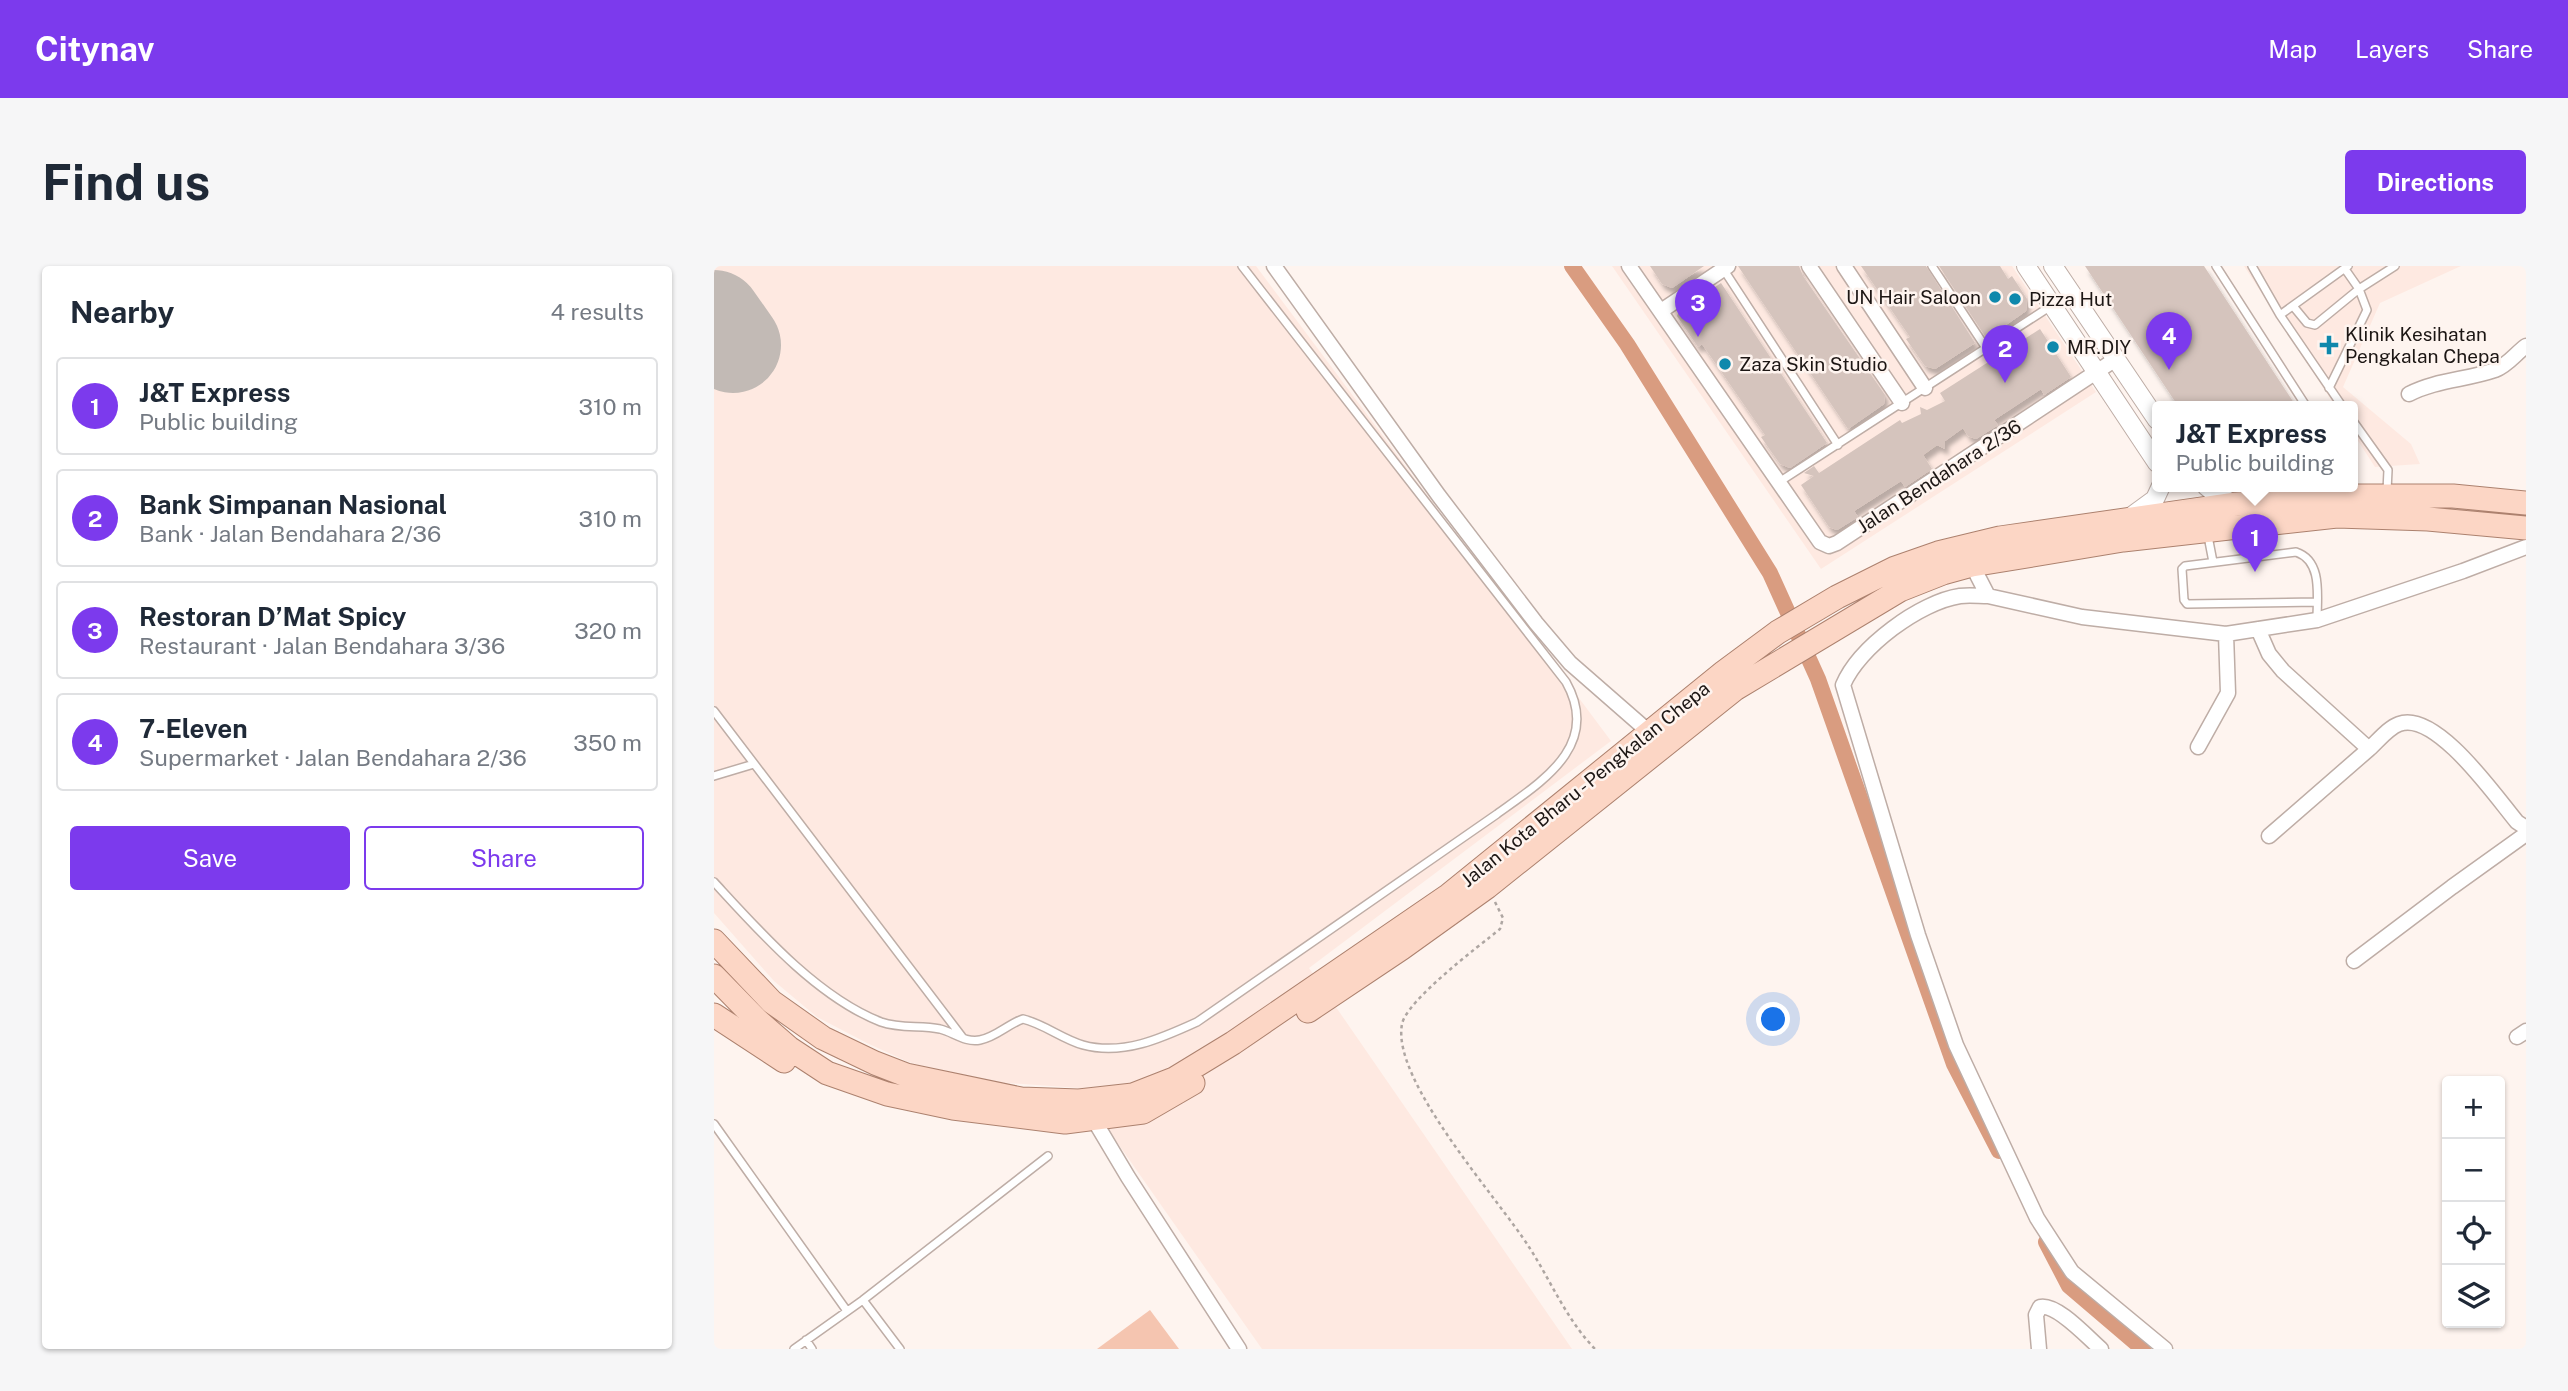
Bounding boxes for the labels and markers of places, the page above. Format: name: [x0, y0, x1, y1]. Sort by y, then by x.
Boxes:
pin: 3: [1675, 279, 1721, 337]
place label: UN Hair Saloon: [1846, 286, 1981, 308]
place label: Pizza Hut: [2029, 288, 2112, 310]
marker: UN Hair Saloon: [1987, 289, 2003, 305]
marker: Pizza Hut: [2007, 291, 2023, 307]
pin: 4: [2146, 312, 2192, 370]
place label: Klinik Kesihatan Pengkalan Chepa: [2345, 323, 2500, 367]
pin: 2: [1982, 325, 2028, 383]
marker: Klinik Kesihatan Pengkalan Chepa: [2319, 335, 2339, 355]
place label: MR.DIY: [2067, 336, 2132, 358]
marker: MR.DIY: [2045, 339, 2061, 355]
place label: Zaza Skin Studio: [1739, 353, 1887, 375]
marker: Zaza Skin Studio: [1717, 356, 1733, 372]
pin: 1: [2232, 514, 2278, 572]

